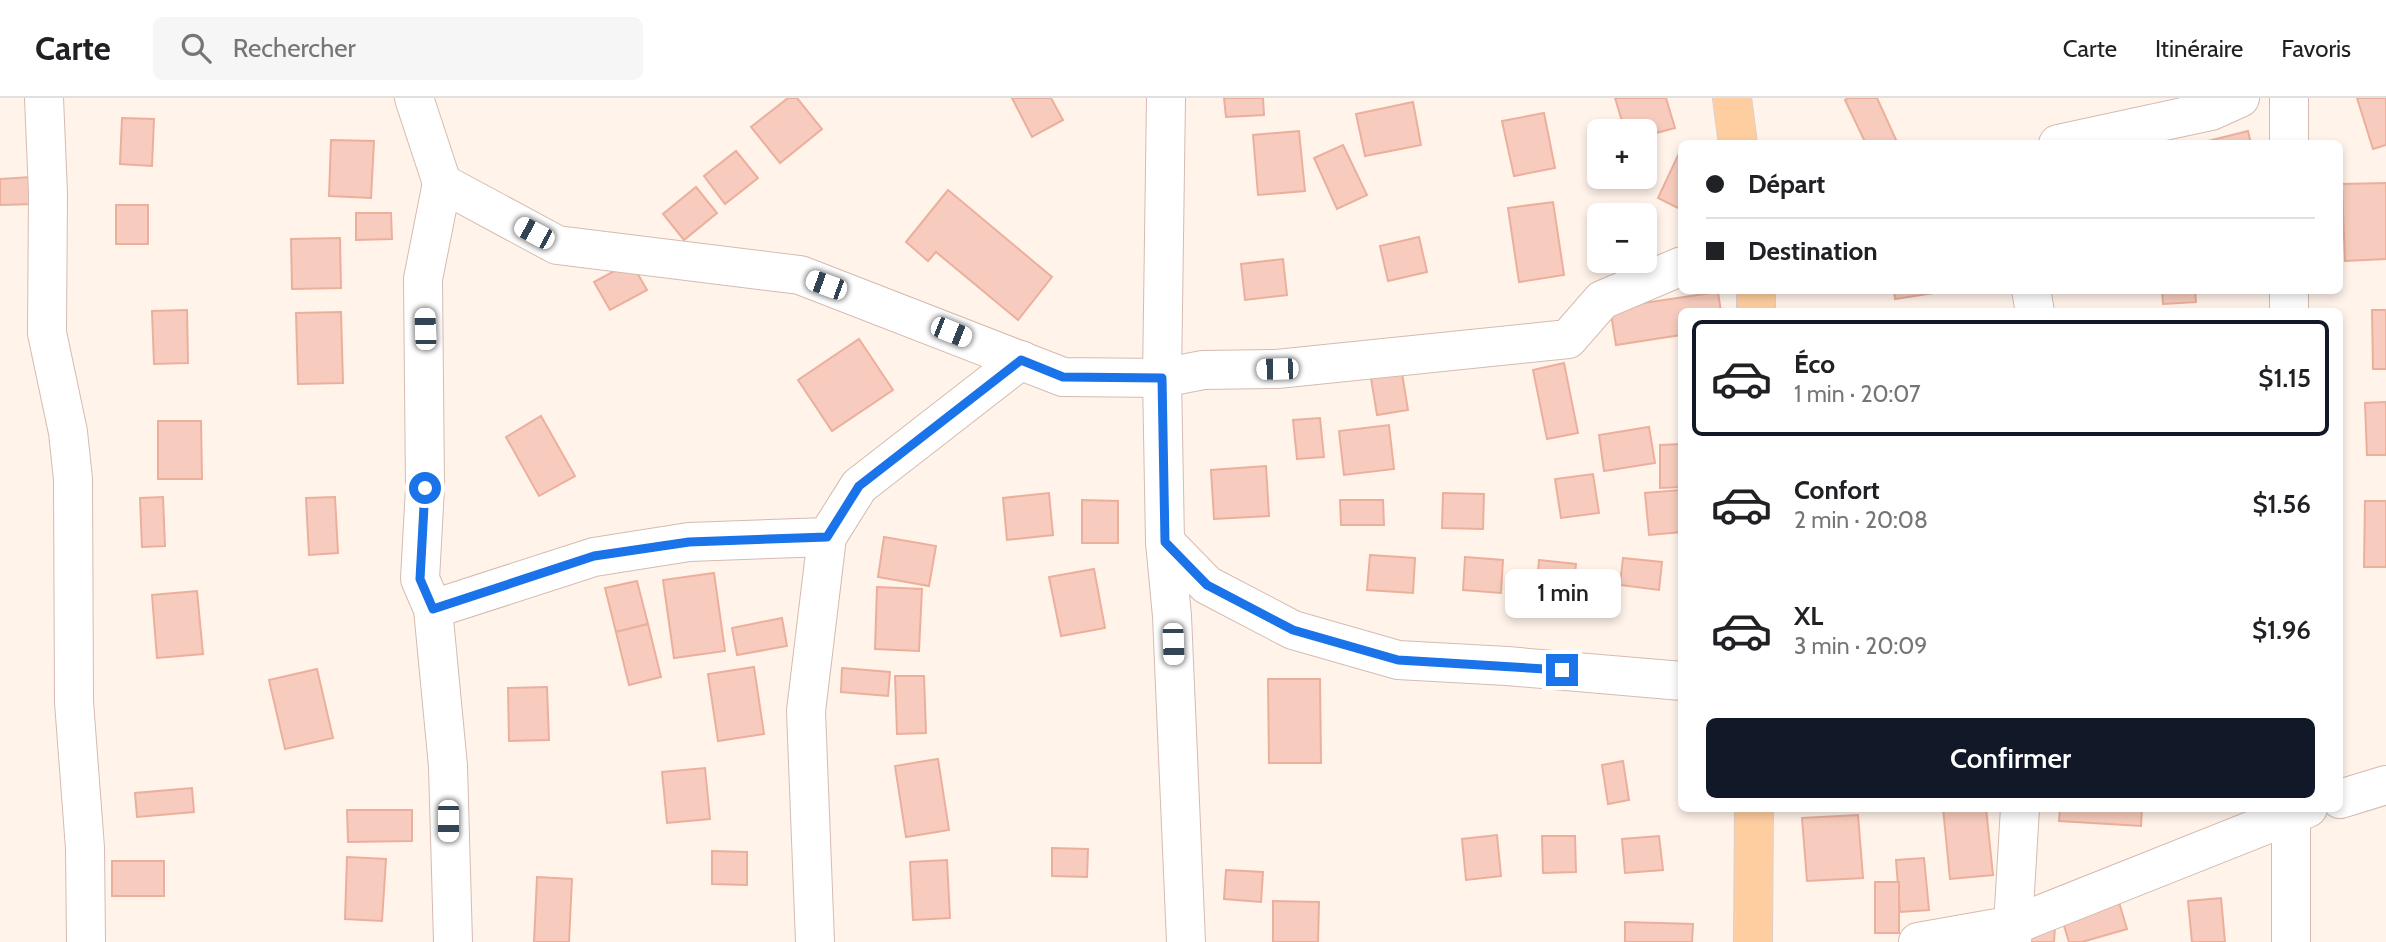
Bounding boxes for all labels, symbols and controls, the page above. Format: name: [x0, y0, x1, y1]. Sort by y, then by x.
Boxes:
search box: [153, 17, 643, 80]
text: Carte: [35, 28, 111, 68]
icon: search: [177, 29, 215, 67]
text: Rechercher: [233, 32, 356, 64]
text: Carte: [2063, 34, 2117, 63]
text: Itinéraire: [2155, 34, 2243, 63]
text: Favoris: [2281, 34, 2351, 63]
map controls: [1587, 119, 1657, 273]
button: +: [1587, 119, 1657, 189]
text: Départ: [1748, 168, 1825, 200]
button: −: [1587, 203, 1657, 273]
car: [511, 214, 558, 252]
text: Destination: [1748, 235, 1878, 267]
car: [803, 268, 850, 302]
car: [414, 308, 437, 350]
car: [928, 314, 975, 350]
icon: car: [1710, 347, 1773, 410]
text: Éco: [1794, 348, 1835, 380]
car: [1256, 358, 1299, 380]
text: $1.15: [2258, 362, 2311, 394]
text: 1 min · 20:07: [1794, 380, 1921, 408]
route start: [409, 472, 441, 504]
icon: car: [1710, 473, 1773, 536]
text: Confort: [1794, 474, 1880, 506]
text: $1.56: [2252, 488, 2311, 520]
text: 2 min · 20:08: [1794, 506, 1928, 534]
callout: 1 min: [1504, 568, 1620, 618]
text: 1 min: [1537, 579, 1589, 607]
icon: car: [1710, 599, 1773, 662]
text: XL: [1794, 600, 1823, 632]
text: $1.96: [2252, 614, 2311, 646]
car: [1162, 623, 1185, 665]
text: 3 min · 20:09: [1794, 632, 1927, 660]
route end: [1546, 654, 1578, 686]
button: Confirmer: [1706, 718, 2315, 798]
car: [438, 800, 459, 842]

